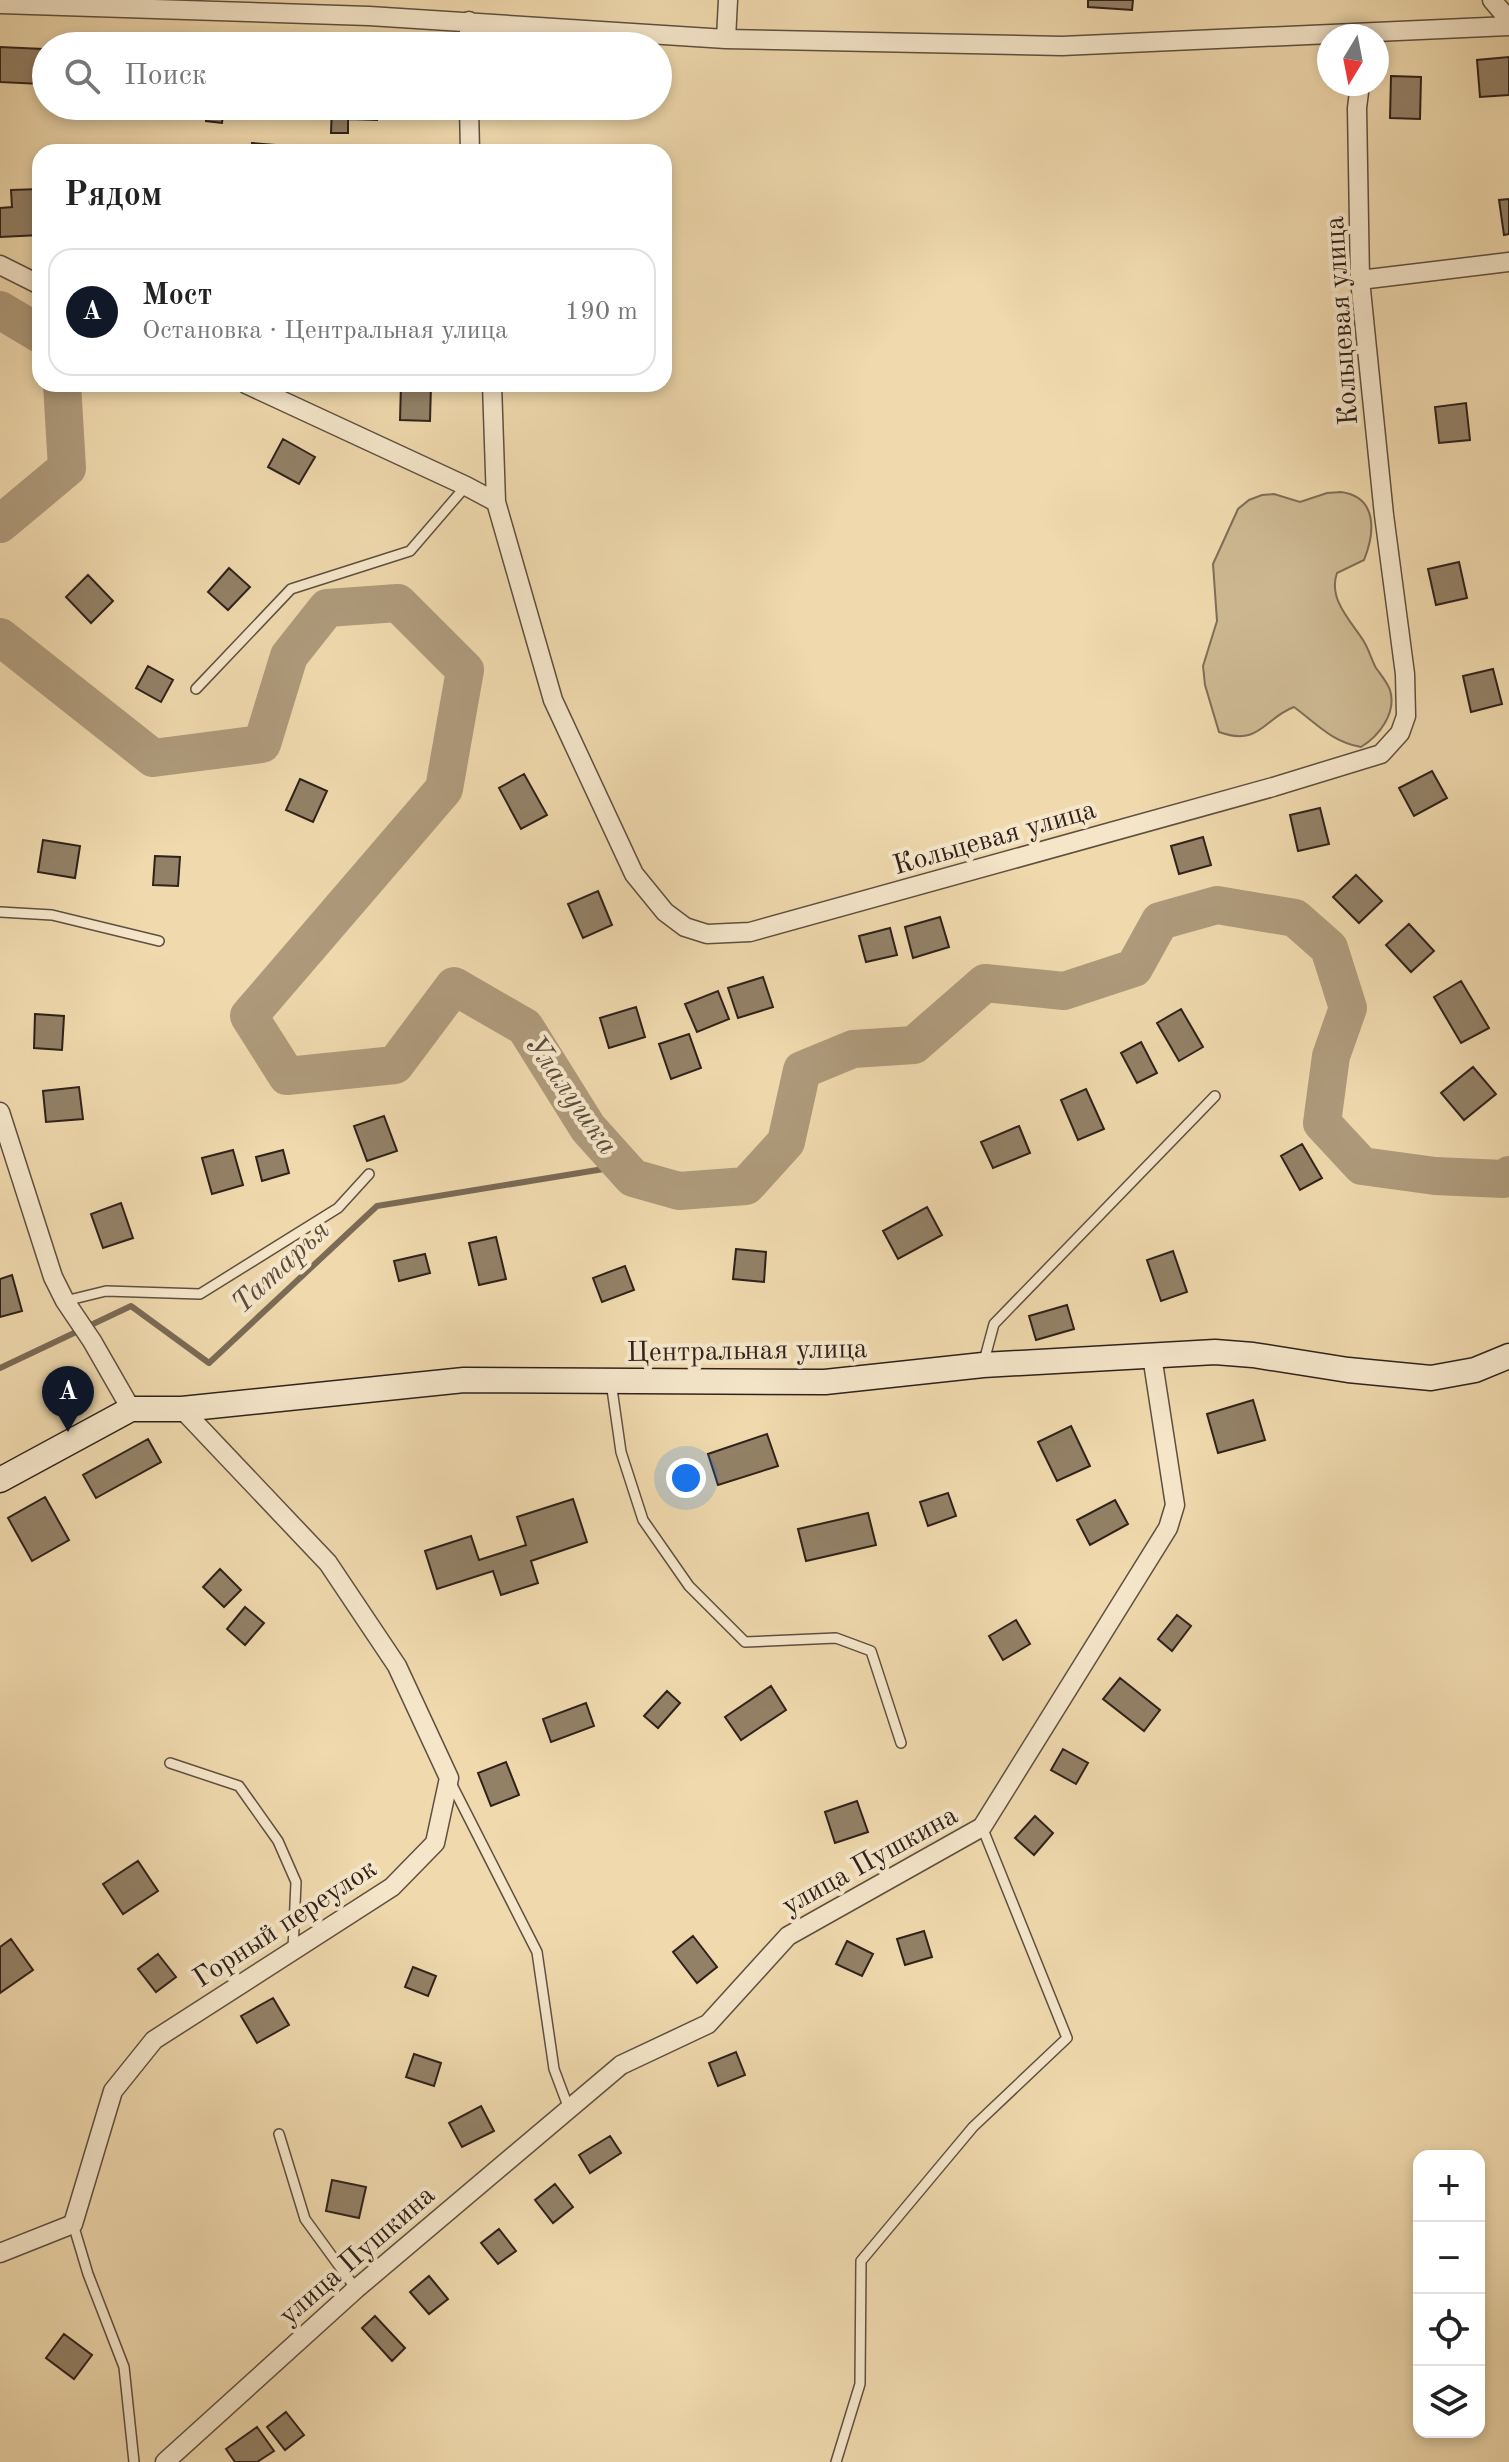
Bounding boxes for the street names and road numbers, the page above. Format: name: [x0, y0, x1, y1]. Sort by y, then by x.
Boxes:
street label: Кольцевая улица: [1322, 215, 1364, 426]
street label: Кольцевая улица: [890, 797, 1100, 881]
street label: Центральная улица: [626, 1336, 868, 1368]
street label: улица Пушкина: [778, 1802, 963, 1921]
street label: Горный переулок: [189, 1855, 382, 1994]
street label: улица Пушкина: [275, 2181, 441, 2331]

